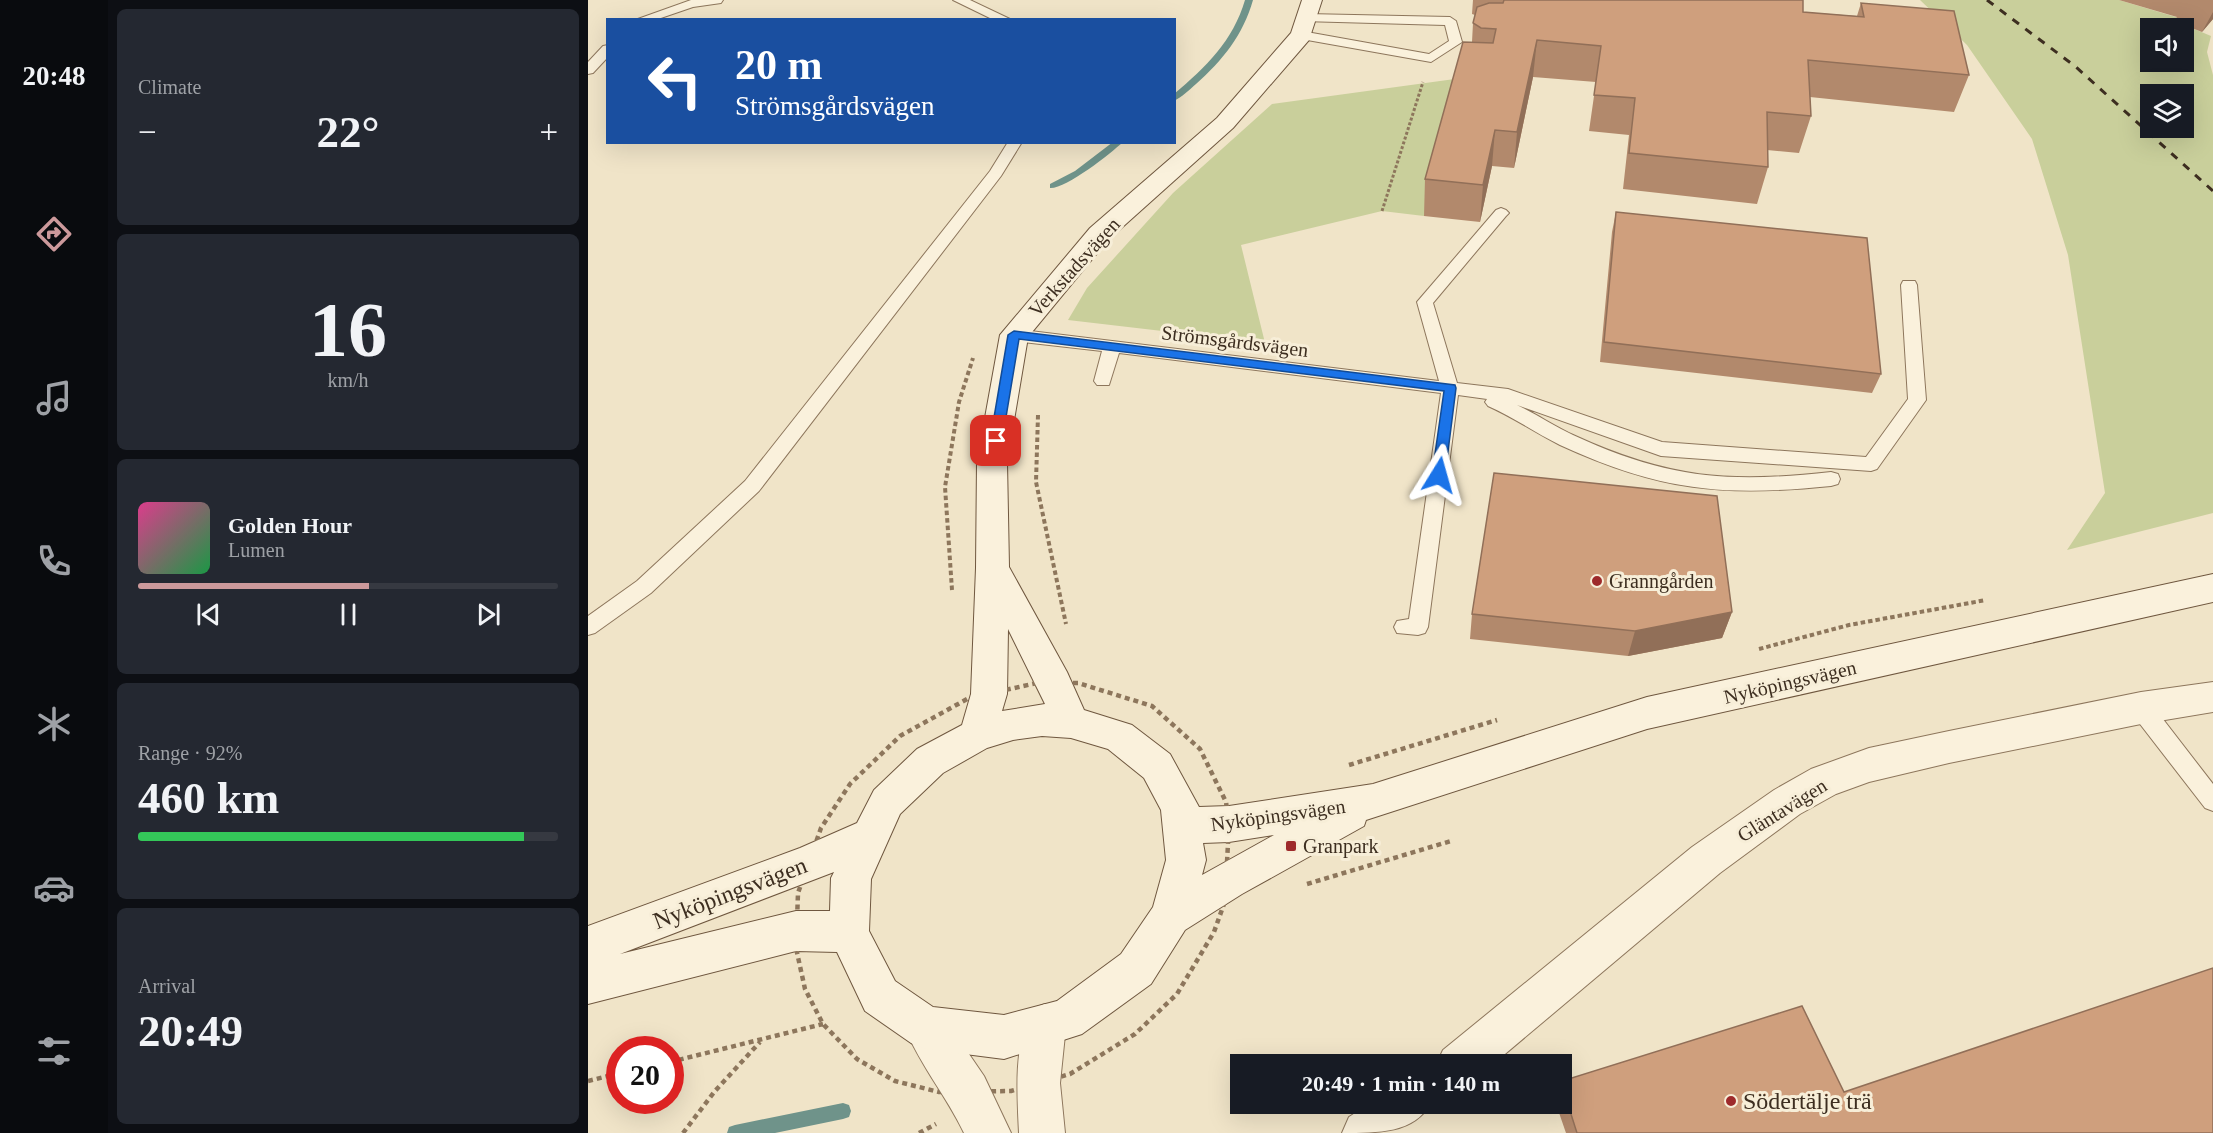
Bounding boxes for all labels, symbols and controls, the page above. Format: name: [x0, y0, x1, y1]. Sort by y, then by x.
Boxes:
map controls: [2140, 18, 2194, 138]
button: sound: [2140, 18, 2194, 72]
icon: left: [636, 42, 714, 120]
text: 20 m: [735, 42, 823, 88]
text: 20:48: [23, 61, 86, 91]
text: Climate: [138, 76, 201, 98]
button: layers: [2140, 84, 2194, 138]
text: Strömsgårdsvägen: [735, 91, 934, 121]
text: 22°: [317, 107, 380, 157]
text: −: [138, 114, 157, 150]
text: +: [539, 114, 558, 150]
icon: directions: [33, 213, 75, 255]
street label: Verkstadsvägen: [1024, 213, 1125, 322]
text: 16: [309, 286, 387, 373]
street label: Strömsgårdsvägen: [1160, 321, 1310, 362]
text: km/h: [327, 369, 369, 391]
icon: music: [33, 377, 75, 419]
pin: [970, 415, 1021, 466]
icon: arrive: [979, 424, 1012, 457]
position arrow: [1407, 443, 1471, 507]
text: Golden Hour: [228, 513, 352, 538]
text: Lumen: [228, 539, 285, 561]
icon: phone: [33, 540, 75, 582]
place label: Granngården: [1609, 570, 1713, 593]
marker: Granngården: [1590, 574, 1604, 588]
icon: previous: [192, 598, 225, 631]
icon: pause: [332, 598, 365, 631]
icon: next: [472, 598, 505, 631]
street label: Nyköpingsvägen: [1721, 656, 1859, 709]
icon: climate: [33, 703, 75, 745]
text: Range · 92%: [138, 742, 242, 764]
text: 460 km: [138, 773, 279, 823]
street label: Gläntavägen: [1733, 774, 1831, 847]
street label: Nyköpingsvägen: [1209, 795, 1347, 836]
place label: Granpark: [1303, 835, 1379, 858]
marker: Granpark: [1284, 839, 1298, 853]
street label: Nyköpingsvägen: [649, 852, 811, 934]
icon: car: [33, 867, 75, 909]
text: Arrival: [138, 975, 196, 997]
text: 20:49: [138, 1006, 243, 1056]
icon: filters: [33, 1030, 75, 1072]
speed limit sign: 20: [606, 1036, 684, 1114]
text: 20:49 · 1 min · 140 m: [1302, 1071, 1500, 1096]
place label: Södertälje trä: [1743, 1088, 1872, 1114]
marker: Södertälje trä: [1724, 1094, 1738, 1108]

